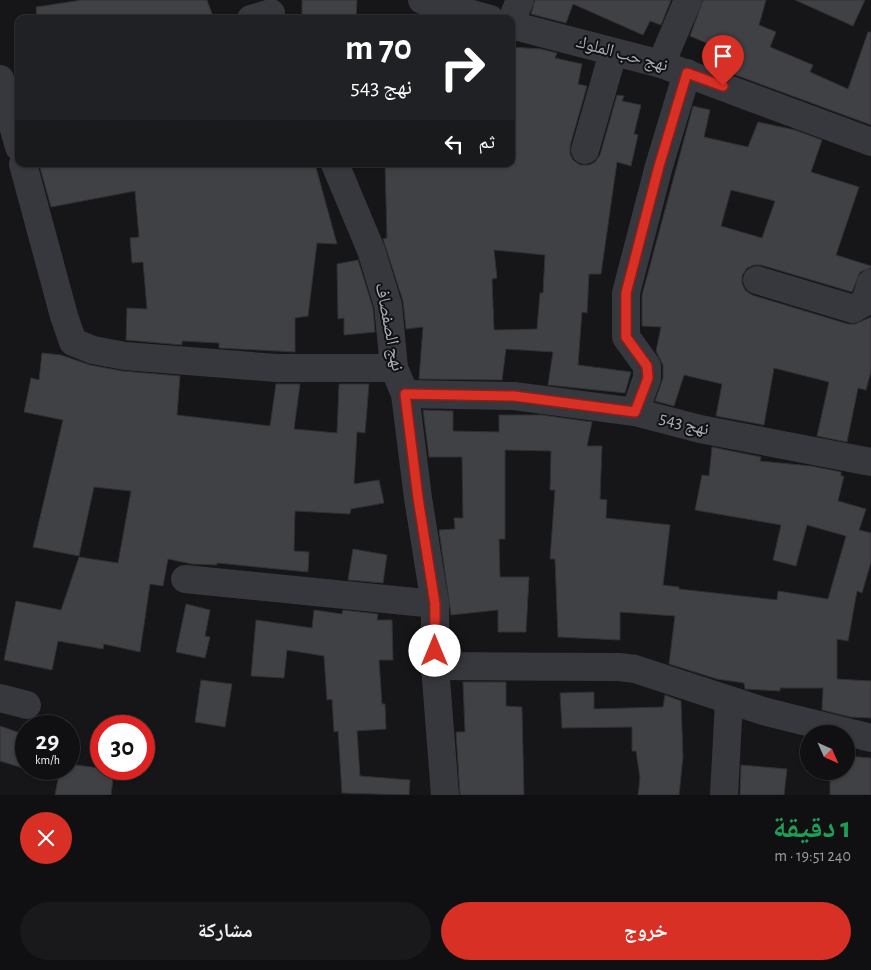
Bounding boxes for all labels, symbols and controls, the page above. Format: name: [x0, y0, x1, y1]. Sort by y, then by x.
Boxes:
text: 70 m: [345, 31, 412, 66]
street label: نهج حب الملوك: [574, 33, 670, 77]
icon: right: [430, 35, 495, 100]
pin: [702, 35, 744, 86]
icon: arrive: [709, 42, 737, 70]
text: نهج 543: [350, 76, 412, 98]
icon: left: [440, 130, 468, 158]
text: ثم: [478, 133, 495, 152]
street label: نهج الصفصاف: [370, 281, 406, 373]
street label: نهج 543: [657, 409, 711, 441]
position arrow: [408, 624, 460, 676]
speed limit sign: 30: [90, 715, 155, 780]
north arrow: [800, 725, 855, 780]
map controls: [800, 725, 855, 780]
text: 29: [36, 729, 59, 754]
text: km/h: [35, 754, 60, 766]
button: close: [20, 812, 72, 864]
text: 1 دقيقة: [773, 813, 851, 843]
text: 240 m · 19:51: [774, 848, 851, 864]
button: مشاركة: [20, 902, 431, 960]
button: خروج: [441, 902, 851, 960]

